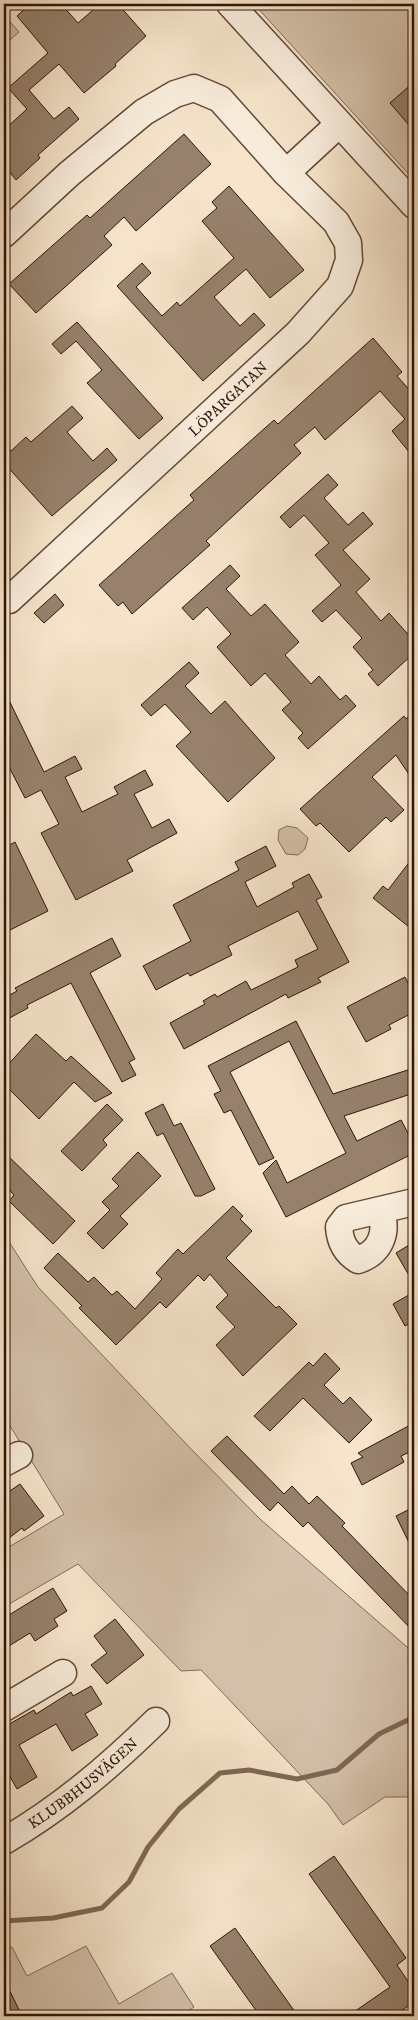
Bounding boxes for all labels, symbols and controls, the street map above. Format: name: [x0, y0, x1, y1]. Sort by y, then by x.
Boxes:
street label: LÖPARGATAN: [185, 358, 272, 441]
street label: KLUBBHUSVÄGEN: [25, 1734, 142, 1834]

